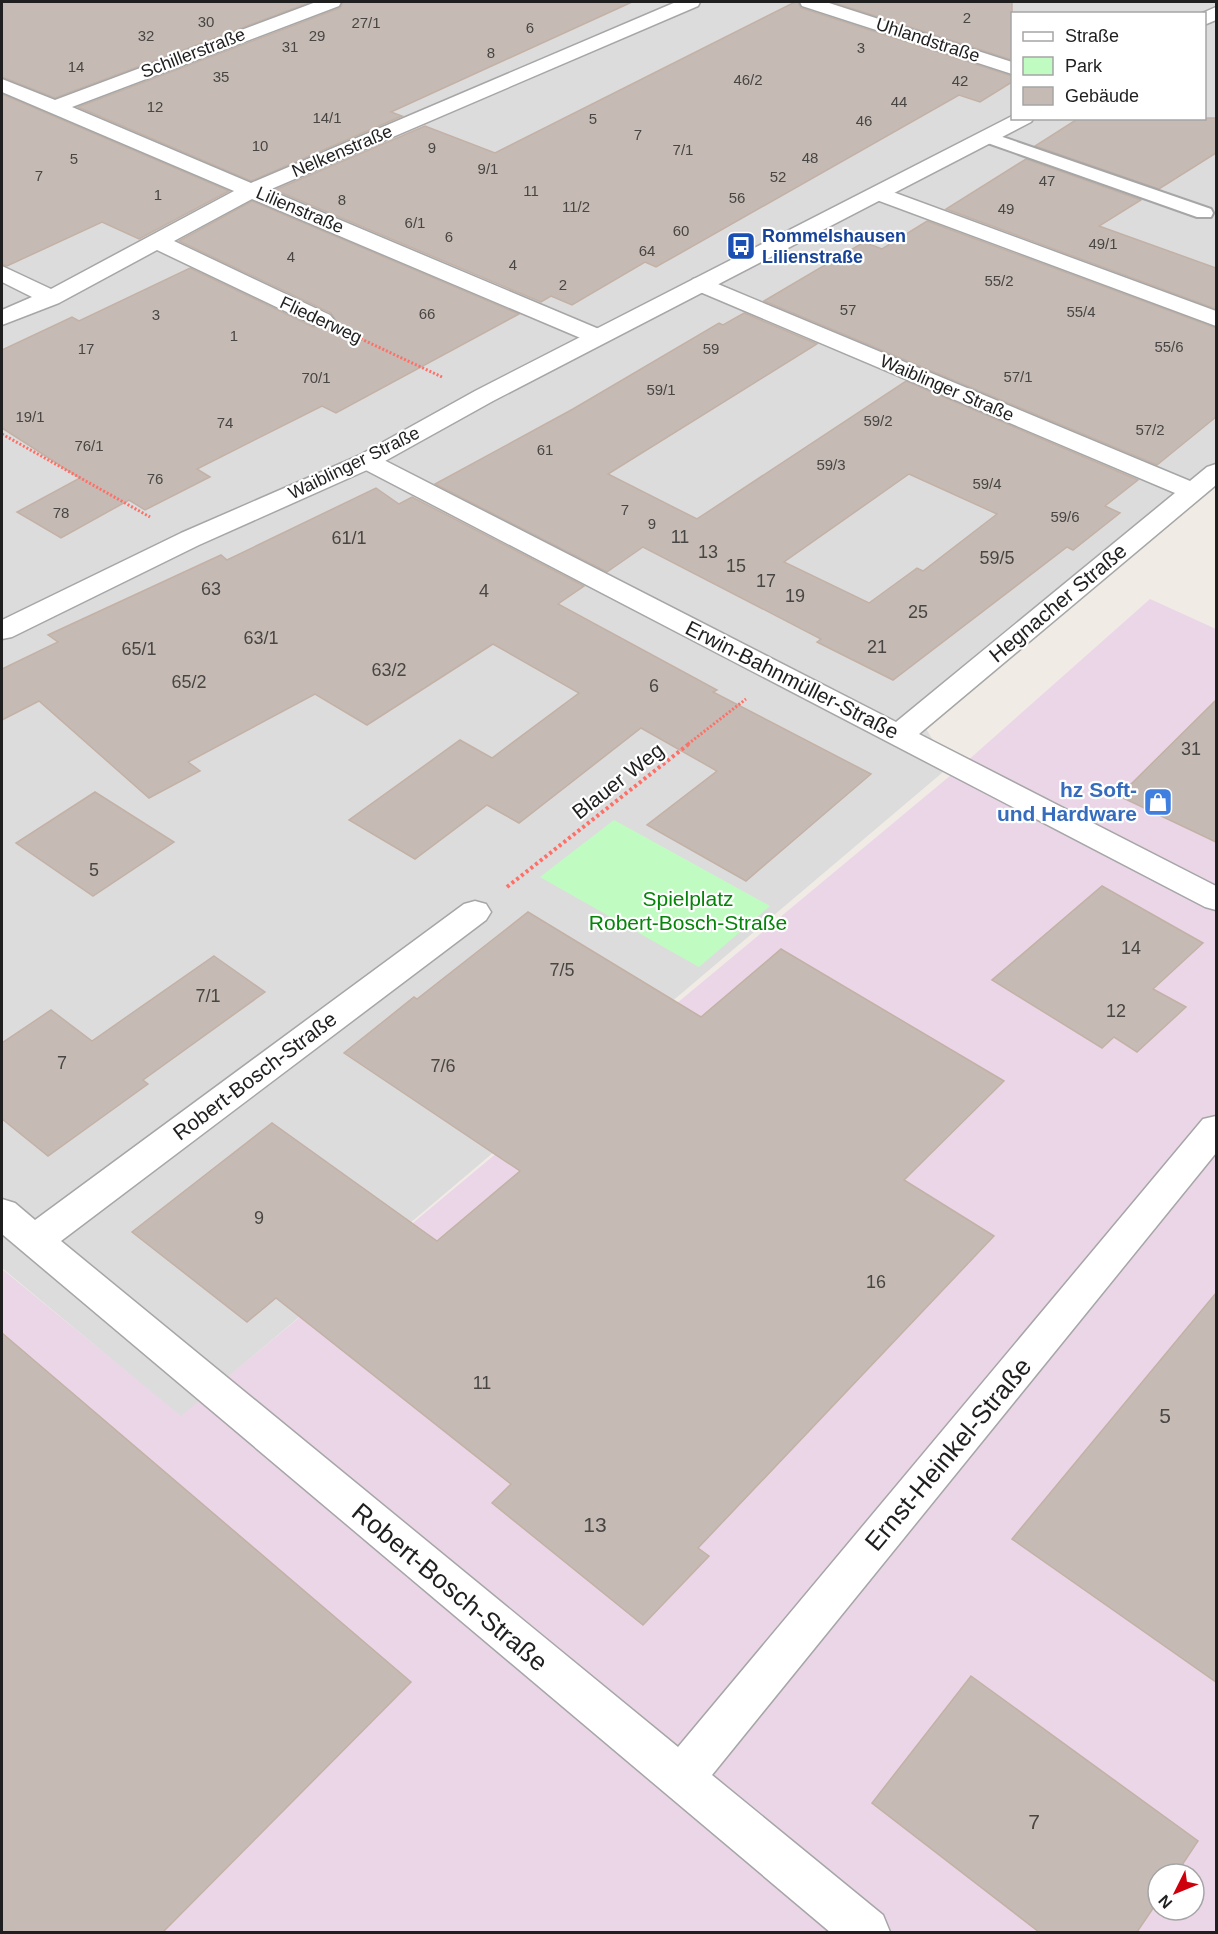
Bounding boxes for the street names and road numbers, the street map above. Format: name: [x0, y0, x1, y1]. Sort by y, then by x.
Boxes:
street label: Uhlandstraße: [874, 14, 982, 66]
street label: Schillerstraße: [138, 24, 248, 82]
street label: Nelkenstraße: [289, 121, 395, 181]
street label: Lilienstraße: [253, 183, 347, 237]
street label: Fliederweg: [277, 292, 365, 348]
street label: Waiblinger Straße: [877, 351, 1017, 425]
street label: Waiblinger Straße: [285, 423, 423, 503]
street label: Hegnacher Straße: [985, 539, 1131, 667]
street label: Erwin-Bahnmüller-Straße: [682, 616, 902, 743]
street label: Blauer Weg: [568, 738, 668, 823]
street label: Robert-Bosch-Straße: [169, 1007, 341, 1144]
street label: Ernst-Heinkel-Straße: [858, 1351, 1038, 1557]
street label: Robert-Bosch-Straße: [346, 1497, 554, 1677]

